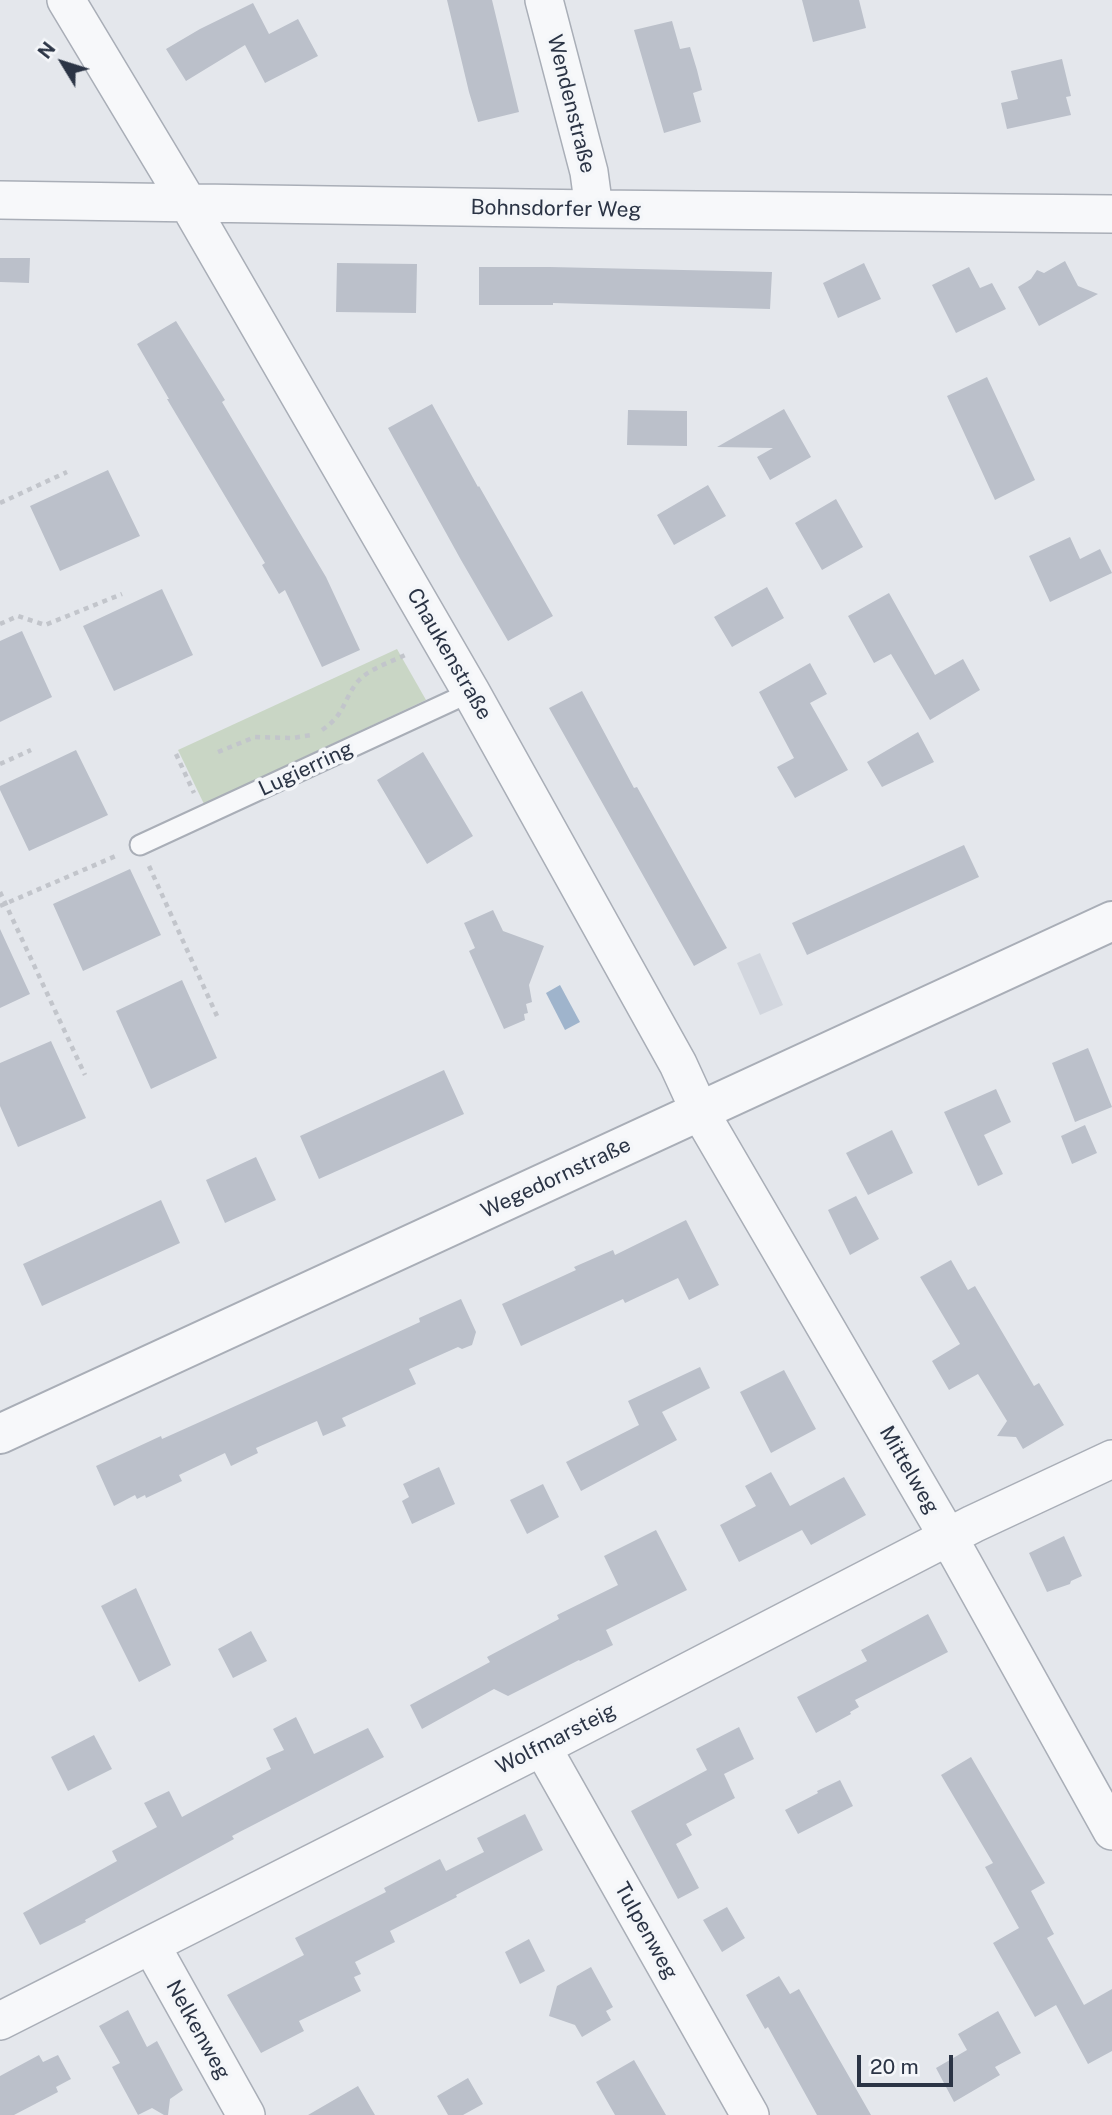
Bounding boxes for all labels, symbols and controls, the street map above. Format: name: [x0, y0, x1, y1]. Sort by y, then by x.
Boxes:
north arrow: [28, 28, 98, 98]
street label: Wendenstraße: [542, 32, 600, 176]
text: N: [33, 37, 60, 63]
street label: Bohnsdorfer Weg: [470, 195, 642, 223]
street label: Chaukenstraße: [401, 584, 497, 724]
street label: Lugierring: [255, 736, 357, 802]
street label: Wegedornstraße: [477, 1132, 635, 1224]
street label: Mittelweg: [874, 1421, 944, 1519]
street label: Wolfmarsteig: [492, 1698, 620, 1780]
street label: Tulpenweg: [609, 1878, 683, 1984]
street label: Nelkenweg: [160, 1976, 236, 2084]
scale bar: [860, 2042, 956, 2086]
text: 20 m: [870, 2054, 919, 2079]

